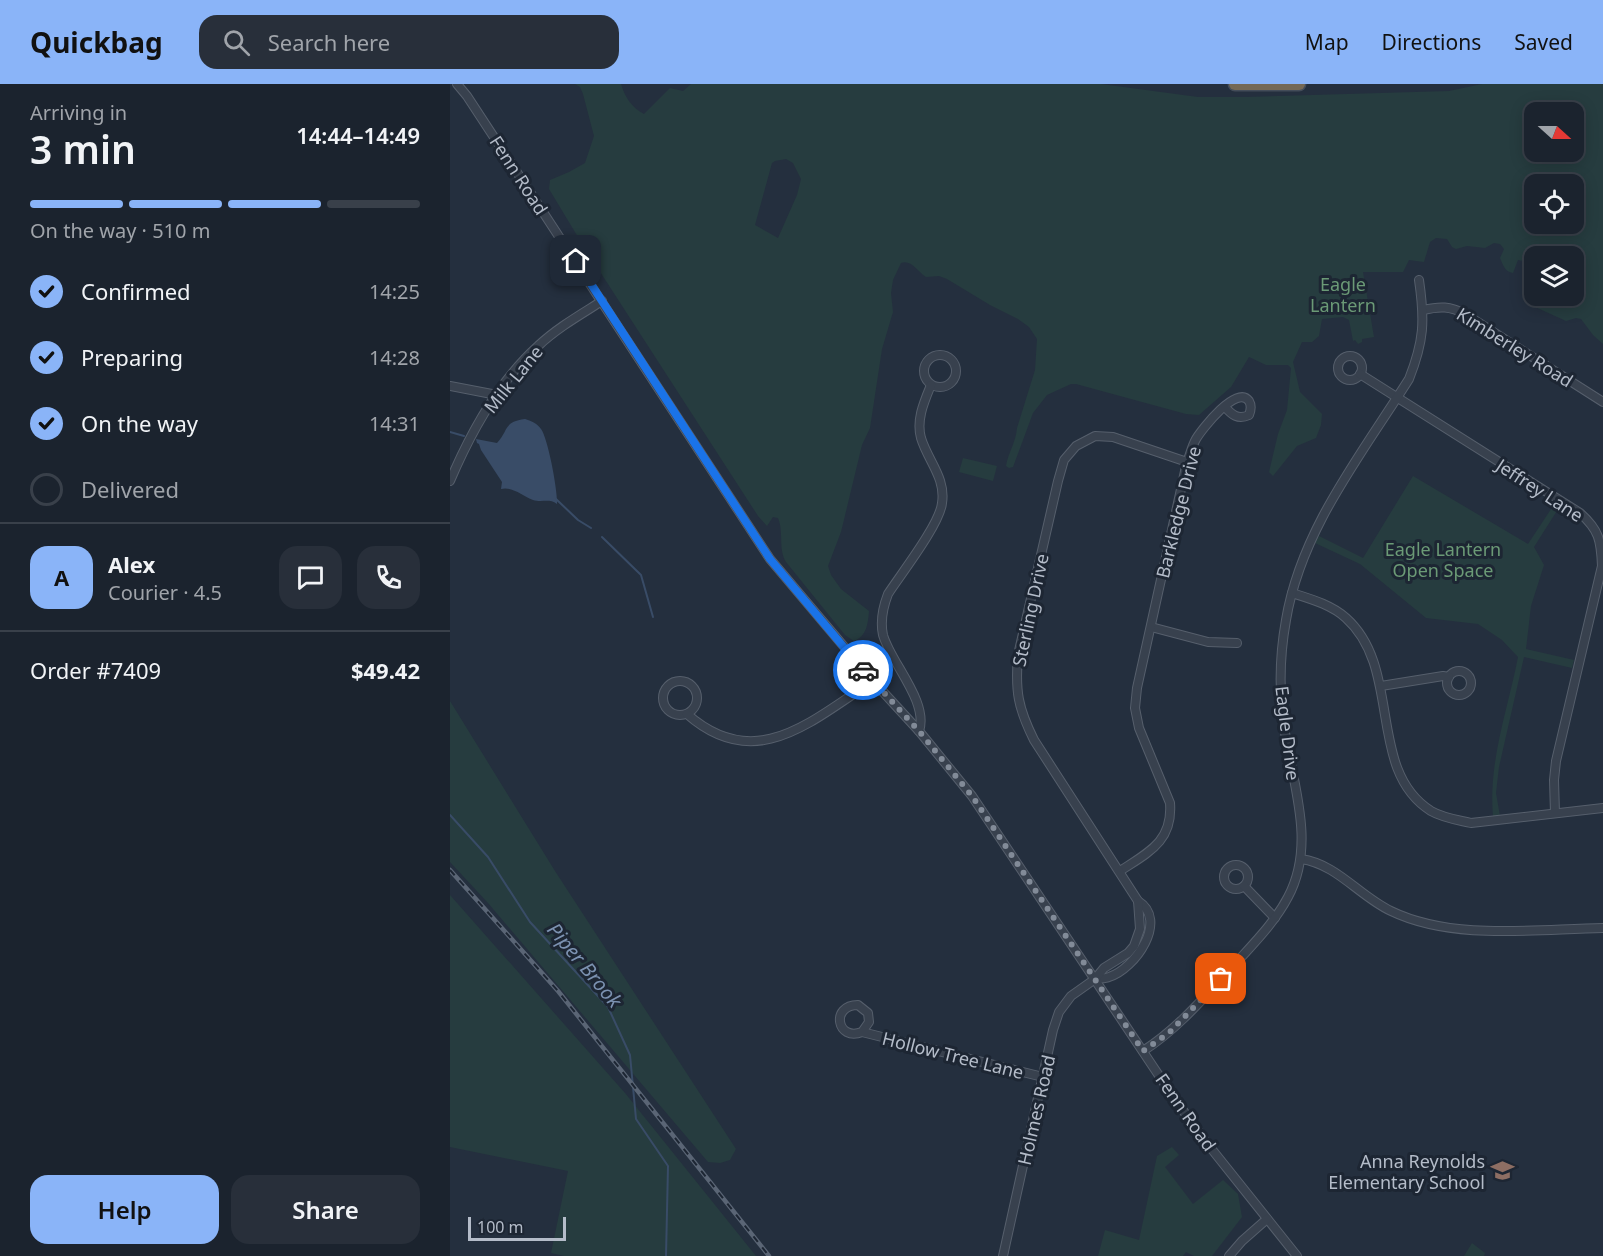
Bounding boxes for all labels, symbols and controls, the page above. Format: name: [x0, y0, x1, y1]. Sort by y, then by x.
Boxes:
search box: [199, 15, 619, 69]
text: Quickbag: [30, 23, 163, 61]
icon: search: [220, 26, 253, 59]
text: Search here: [268, 27, 390, 57]
text: Map: [1305, 28, 1349, 56]
text: Directions: [1382, 28, 1481, 56]
text: Saved: [1514, 28, 1573, 56]
text: Arriving in: [30, 99, 127, 126]
north arrow: [1524, 102, 1584, 162]
map controls: [1524, 102, 1584, 306]
text: 14:44–14:49: [296, 120, 420, 150]
text: 3 min: [30, 122, 136, 175]
street label: Fenn Road: [485, 131, 553, 219]
button: locate: [1524, 174, 1584, 234]
text: On the way · 510 m: [30, 217, 210, 244]
pin: [550, 235, 601, 286]
icon: home: [559, 244, 592, 277]
button: layers: [1524, 246, 1584, 306]
park label: Eagle Lantern: [1310, 272, 1376, 317]
icon: check: [30, 275, 63, 308]
text: Confirmed: [81, 276, 191, 306]
text: 14:25: [369, 278, 420, 305]
street label: Kimberley Road: [1452, 302, 1578, 392]
street label: Milk Lane: [478, 340, 548, 418]
icon: check: [30, 341, 63, 374]
text: Preparing: [81, 342, 183, 372]
text: 14:28: [369, 344, 420, 371]
icon: check: [30, 407, 63, 440]
text: On the way: [81, 408, 198, 438]
text: 14:31: [369, 410, 420, 437]
street label: Barkledge Drive: [1150, 444, 1206, 580]
street label: Jeffrey Lane: [1490, 452, 1588, 527]
text: Delivered: [81, 474, 179, 504]
park label: Eagle Lantern Open Space: [1385, 537, 1501, 582]
button: chat: [279, 546, 342, 609]
button: phone: [357, 546, 420, 609]
text: Alex: [108, 549, 155, 579]
street label: Sterling Drive: [1006, 551, 1054, 669]
text: A: [54, 562, 69, 592]
text: Courier · 4.5: [108, 579, 222, 606]
courier: [833, 640, 893, 700]
icon: car: [847, 654, 880, 687]
text: Order #7409: [30, 655, 161, 685]
text: $49.42: [351, 655, 420, 685]
street label: Eagle Drive: [1270, 684, 1306, 782]
water label: Piper Brook: [541, 917, 629, 1014]
pin: [1195, 953, 1246, 1004]
icon: bag: [1204, 962, 1237, 995]
street label: Hollow Tree Lane: [880, 1026, 1026, 1084]
street label: Holmes Road: [1012, 1053, 1060, 1167]
street label: Fenn Road: [1150, 1068, 1222, 1156]
place label: Anna Reynolds Elementary School: [1328, 1149, 1485, 1194]
school or university icon: Anna Reynolds Elementary School: [1490, 1158, 1516, 1184]
button: Help: [30, 1175, 219, 1244]
button: Share: [231, 1175, 420, 1244]
scale bar: [468, 1214, 566, 1242]
text: 100 m: [477, 1216, 524, 1238]

